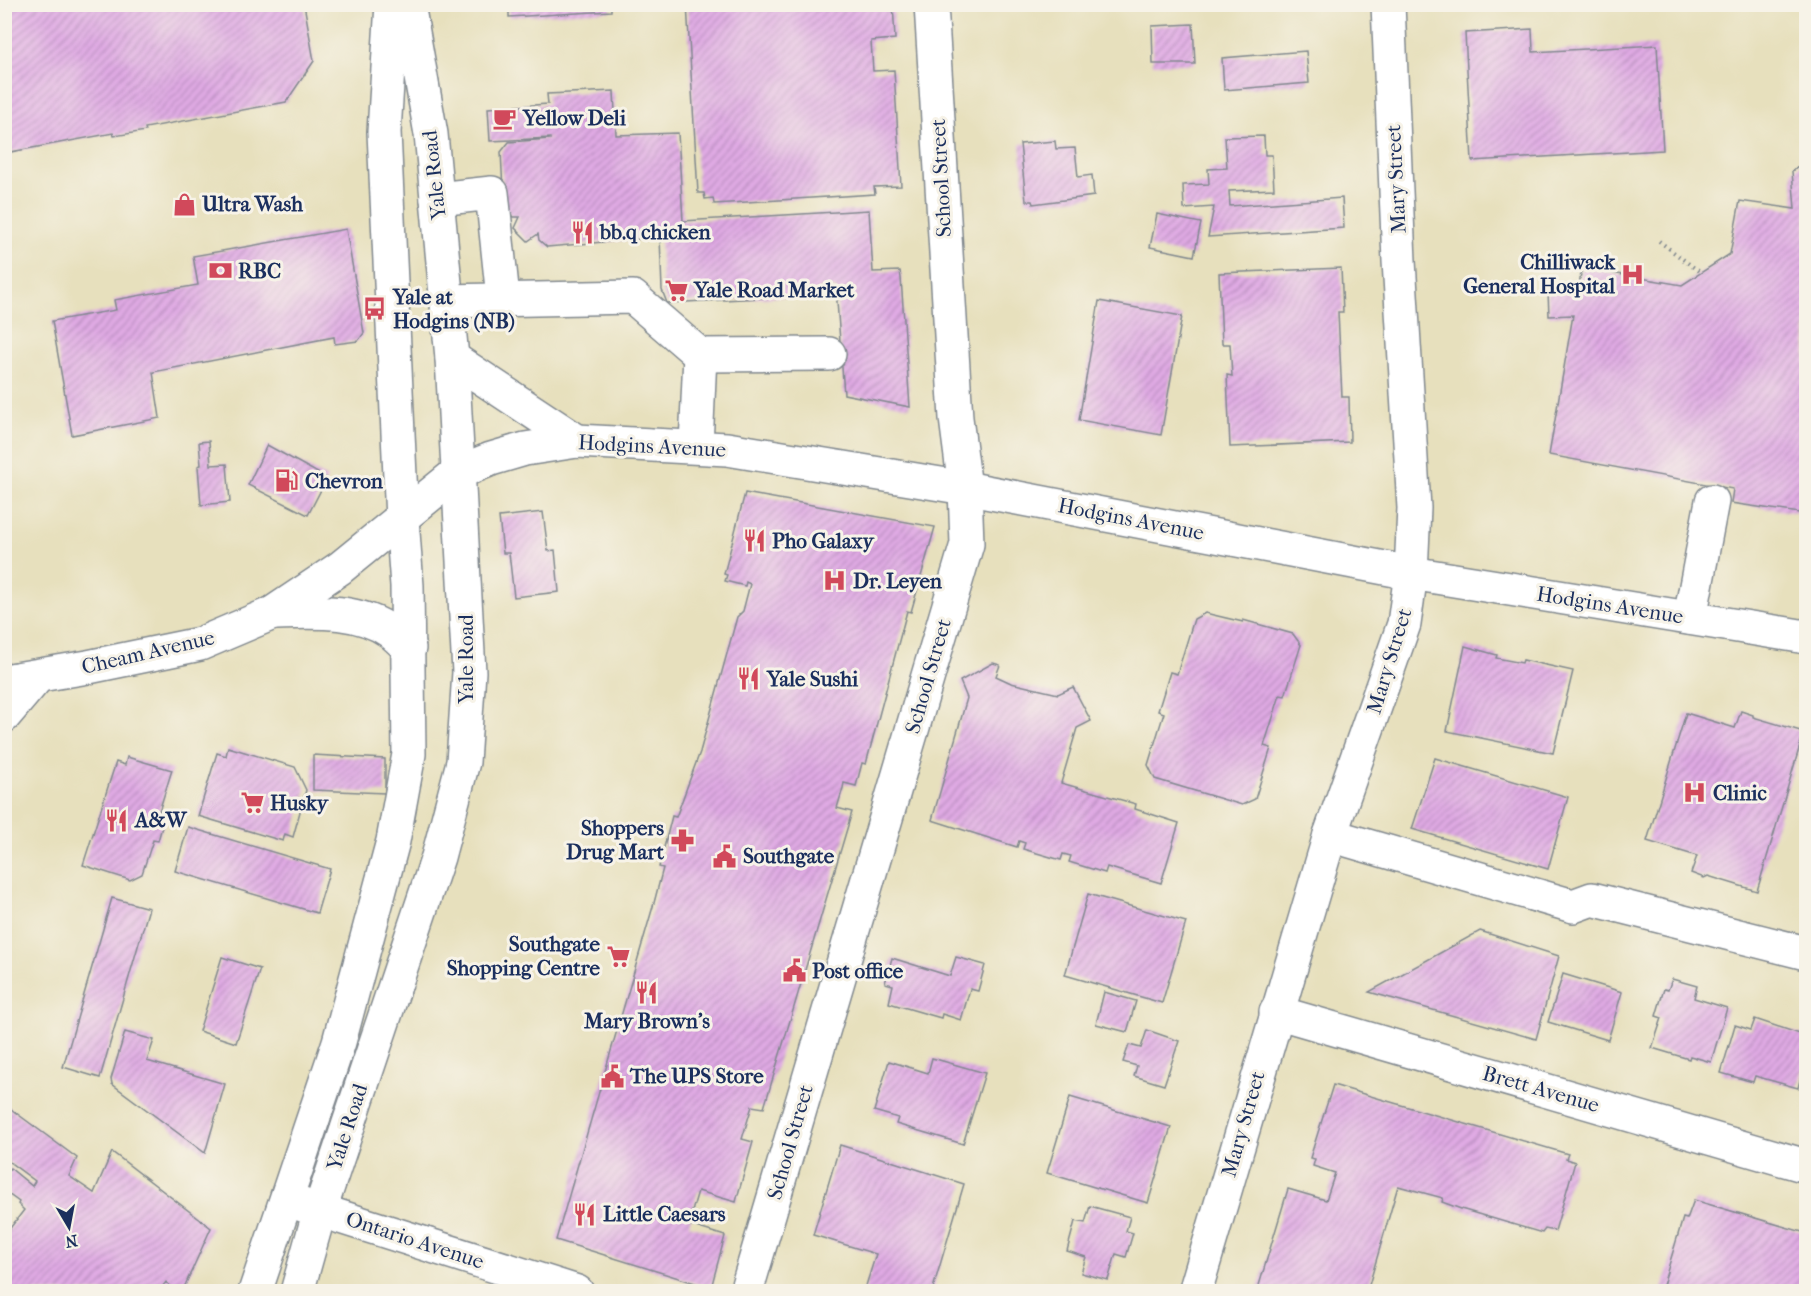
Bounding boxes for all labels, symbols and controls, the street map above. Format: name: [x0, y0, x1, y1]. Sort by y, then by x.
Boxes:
cafe icon: Yellow Deli: [492, 105, 518, 131]
place label: Yellow Deli: [522, 106, 627, 130]
street label: School Street: [926, 118, 956, 238]
street label: Mary Street: [1381, 123, 1411, 234]
street label: Yale Road: [417, 129, 451, 222]
shop icon: Ultra Wash: [171, 191, 197, 217]
place label: Ultra Wash: [201, 192, 303, 216]
restaurant icon: bb.q chicken: [569, 219, 595, 245]
place label: bb.q chicken: [599, 220, 711, 244]
place label: Chilliwack General Hospital: [1463, 250, 1616, 298]
bank icon: RBC: [207, 258, 233, 284]
place label: RBC: [238, 259, 281, 283]
hospital icon: Chilliwack General Hospital: [1620, 261, 1646, 287]
supermarket icon: Yale Road Market: [663, 277, 689, 303]
place label: Yale Road Market: [693, 278, 855, 302]
place label: Yale at Hodgins (NB): [392, 285, 515, 333]
bus stop icon: Yale at Hodgins (NB): [362, 296, 388, 322]
street label: Hodgins Avenue: [577, 430, 727, 462]
fuel station icon: Chevron: [274, 468, 300, 494]
place label: Chevron: [305, 469, 384, 493]
street label: Hodgins Avenue: [1056, 493, 1206, 545]
restaurant icon: Pho Galaxy: [741, 528, 767, 554]
place label: Pho Galaxy: [772, 529, 876, 553]
hospital icon: Dr. Leyen: [822, 568, 848, 594]
place label: Dr. Leyen: [853, 569, 943, 593]
street label: Hodgins Avenue: [1535, 582, 1685, 628]
street label: Mary Street: [1362, 605, 1417, 717]
street label: Yale Road: [454, 614, 478, 705]
street label: School Street: [900, 615, 956, 736]
street label: Cheam Avenue: [79, 625, 217, 679]
restaurant icon: Yale Sushi: [736, 666, 762, 692]
place label: Yale Sushi: [766, 667, 859, 691]
hospital icon: Clinic: [1682, 780, 1708, 806]
place label: Clinic: [1713, 781, 1767, 805]
supermarket icon: Husky: [239, 790, 265, 816]
place label: Husky: [270, 791, 330, 815]
restaurant icon: A&W: [104, 807, 130, 833]
place label: A&W: [133, 808, 188, 832]
place label: Shoppers Drug Mart: [566, 816, 664, 864]
pharmacy icon: Shoppers Drug Mart: [669, 827, 695, 853]
public building icon: Southgate: [712, 843, 738, 869]
place label: Southgate: [743, 844, 835, 868]
place label: Southgate Shopping Centre: [447, 932, 601, 980]
supermarket icon: Southgate Shopping Centre: [605, 943, 631, 969]
public building icon: Post office: [781, 958, 807, 984]
place label: Post office: [812, 959, 904, 983]
restaurant icon: Mary Brown's: [634, 980, 660, 1006]
place label: Mary Brown's: [583, 1009, 710, 1033]
street label: Brett Avenue: [1480, 1061, 1602, 1117]
public building icon: The UPS Store: [599, 1063, 625, 1089]
place label: The UPS Store: [629, 1064, 764, 1088]
street label: Mary Street: [1216, 1068, 1270, 1180]
street label: Yale Road: [321, 1080, 372, 1174]
street label: School Street: [762, 1081, 818, 1202]
north arrow: [39, 1197, 99, 1257]
restaurant icon: Little Caesars: [572, 1201, 598, 1227]
place label: Little Caesars: [603, 1202, 726, 1226]
street label: Ontario Avenue: [343, 1206, 487, 1274]
text: N: [63, 1231, 79, 1252]

